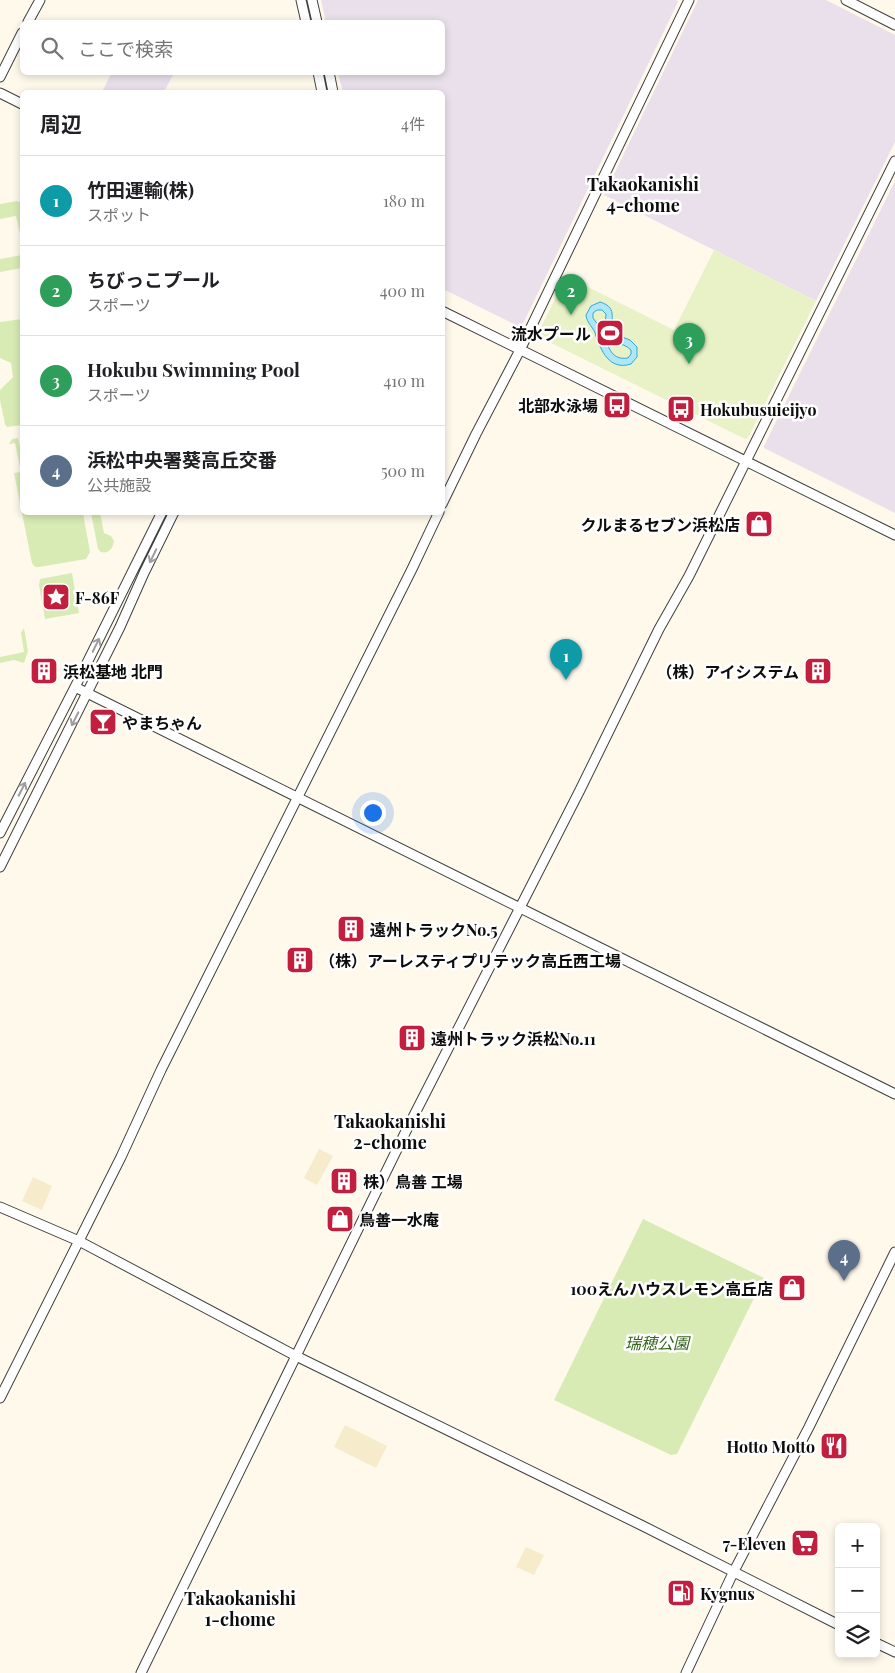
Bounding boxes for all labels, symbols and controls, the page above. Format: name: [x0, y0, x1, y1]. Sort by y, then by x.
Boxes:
search box: [20, 20, 445, 75]
icon: search: [38, 34, 66, 62]
text: ここで検索: [78, 35, 173, 61]
text: 周辺: [40, 109, 82, 137]
text: 4件: [401, 113, 425, 134]
district label: Takaokanishi 4-chome: [587, 172, 699, 217]
text: 竹田運輸(株): [87, 176, 194, 202]
text: 1: [53, 190, 59, 211]
text: 180 m: [383, 190, 425, 211]
text: スポット: [87, 204, 151, 225]
text: ちびっこプール: [87, 266, 220, 292]
pin: 2: [555, 274, 587, 315]
text: 2: [52, 280, 60, 301]
text: 400 m: [380, 280, 425, 301]
text: スポーツ: [87, 294, 151, 315]
sports icon: 流水プール: [595, 318, 625, 348]
place label: 流水プール: [511, 323, 591, 344]
pin: 3: [673, 323, 705, 364]
text: Hokubu Swimming Pool: [87, 356, 300, 382]
text: 3: [52, 370, 60, 391]
text: 410 m: [383, 370, 425, 391]
text: スポーツ: [87, 384, 151, 405]
bus stop icon: 北部水泳場: [602, 390, 632, 420]
bus stop icon: Hokubusuieijyo: [666, 394, 696, 424]
place label: 北部水泳場: [518, 395, 598, 416]
place label: Hokubusuieijyo: [700, 399, 816, 420]
text: 浜松中央署葵高丘交番: [87, 446, 277, 472]
text: 4: [52, 460, 60, 481]
text: 500 m: [381, 460, 425, 481]
text: 公共施設: [87, 474, 151, 495]
shop icon: クルまるセブン浜松店: [744, 509, 774, 539]
place label: クルまるセブン浜松店: [580, 514, 740, 535]
one-way arrow: [148, 548, 157, 563]
place icon: F-86F: [41, 582, 71, 612]
place label: F-86F: [75, 587, 120, 608]
one-way arrow: [92, 638, 101, 653]
pin: 1: [550, 639, 582, 680]
building icon: 浜松基地 北門: [29, 656, 59, 686]
building icon: （株）アイシステム: [803, 656, 833, 686]
place label: 浜松基地 北門: [63, 661, 163, 682]
place label: （株）アイシステム: [656, 661, 799, 682]
bar icon: やまちゃん: [88, 707, 118, 737]
one-way arrow: [70, 711, 80, 726]
place label: やまちゃん: [122, 712, 202, 733]
one-way arrow: [17, 782, 27, 797]
your location: [360, 800, 386, 826]
building icon: 遠州トラックNo.5: [336, 914, 366, 944]
place label: 遠州トラックNo.5: [370, 919, 498, 940]
building icon: （株）アーレスティプリテック高丘西工場: [285, 945, 315, 975]
place label: （株）アーレスティプリテック高丘西工場: [319, 950, 621, 971]
building icon: 遠州トラック浜松No.11: [397, 1023, 427, 1053]
place label: 遠州トラック浜松No.11: [431, 1028, 596, 1049]
district label: Takaokanishi 2-chome: [334, 1109, 446, 1154]
building icon: 株）鳥善 工場: [329, 1166, 359, 1196]
place label: 株）鳥善 工場: [363, 1171, 463, 1192]
shop icon: 鳥善一水庵: [325, 1204, 355, 1234]
place label: 鳥善一水庵: [359, 1209, 439, 1230]
pin: 4: [828, 1240, 860, 1281]
shop icon: 100えんハウスレモン高丘店: [777, 1273, 807, 1303]
place label: 100えんハウスレモン高丘店: [570, 1278, 773, 1299]
park label: 瑞穂公園: [625, 1332, 691, 1353]
restaurant icon: Hotto Motto: [819, 1431, 849, 1461]
place label: Hotto Motto: [727, 1436, 815, 1457]
map controls: [835, 1523, 880, 1658]
button: +: [835, 1523, 880, 1568]
supermarket icon: 7-Eleven: [790, 1528, 820, 1558]
place label: 7-Eleven: [723, 1533, 786, 1554]
button: −: [835, 1568, 880, 1613]
fuel station icon: Kygnus: [666, 1578, 696, 1608]
place label: Kygnus: [700, 1583, 755, 1604]
district label: Takaokanishi 1-chome: [184, 1586, 296, 1631]
button: layers: [835, 1613, 880, 1658]

